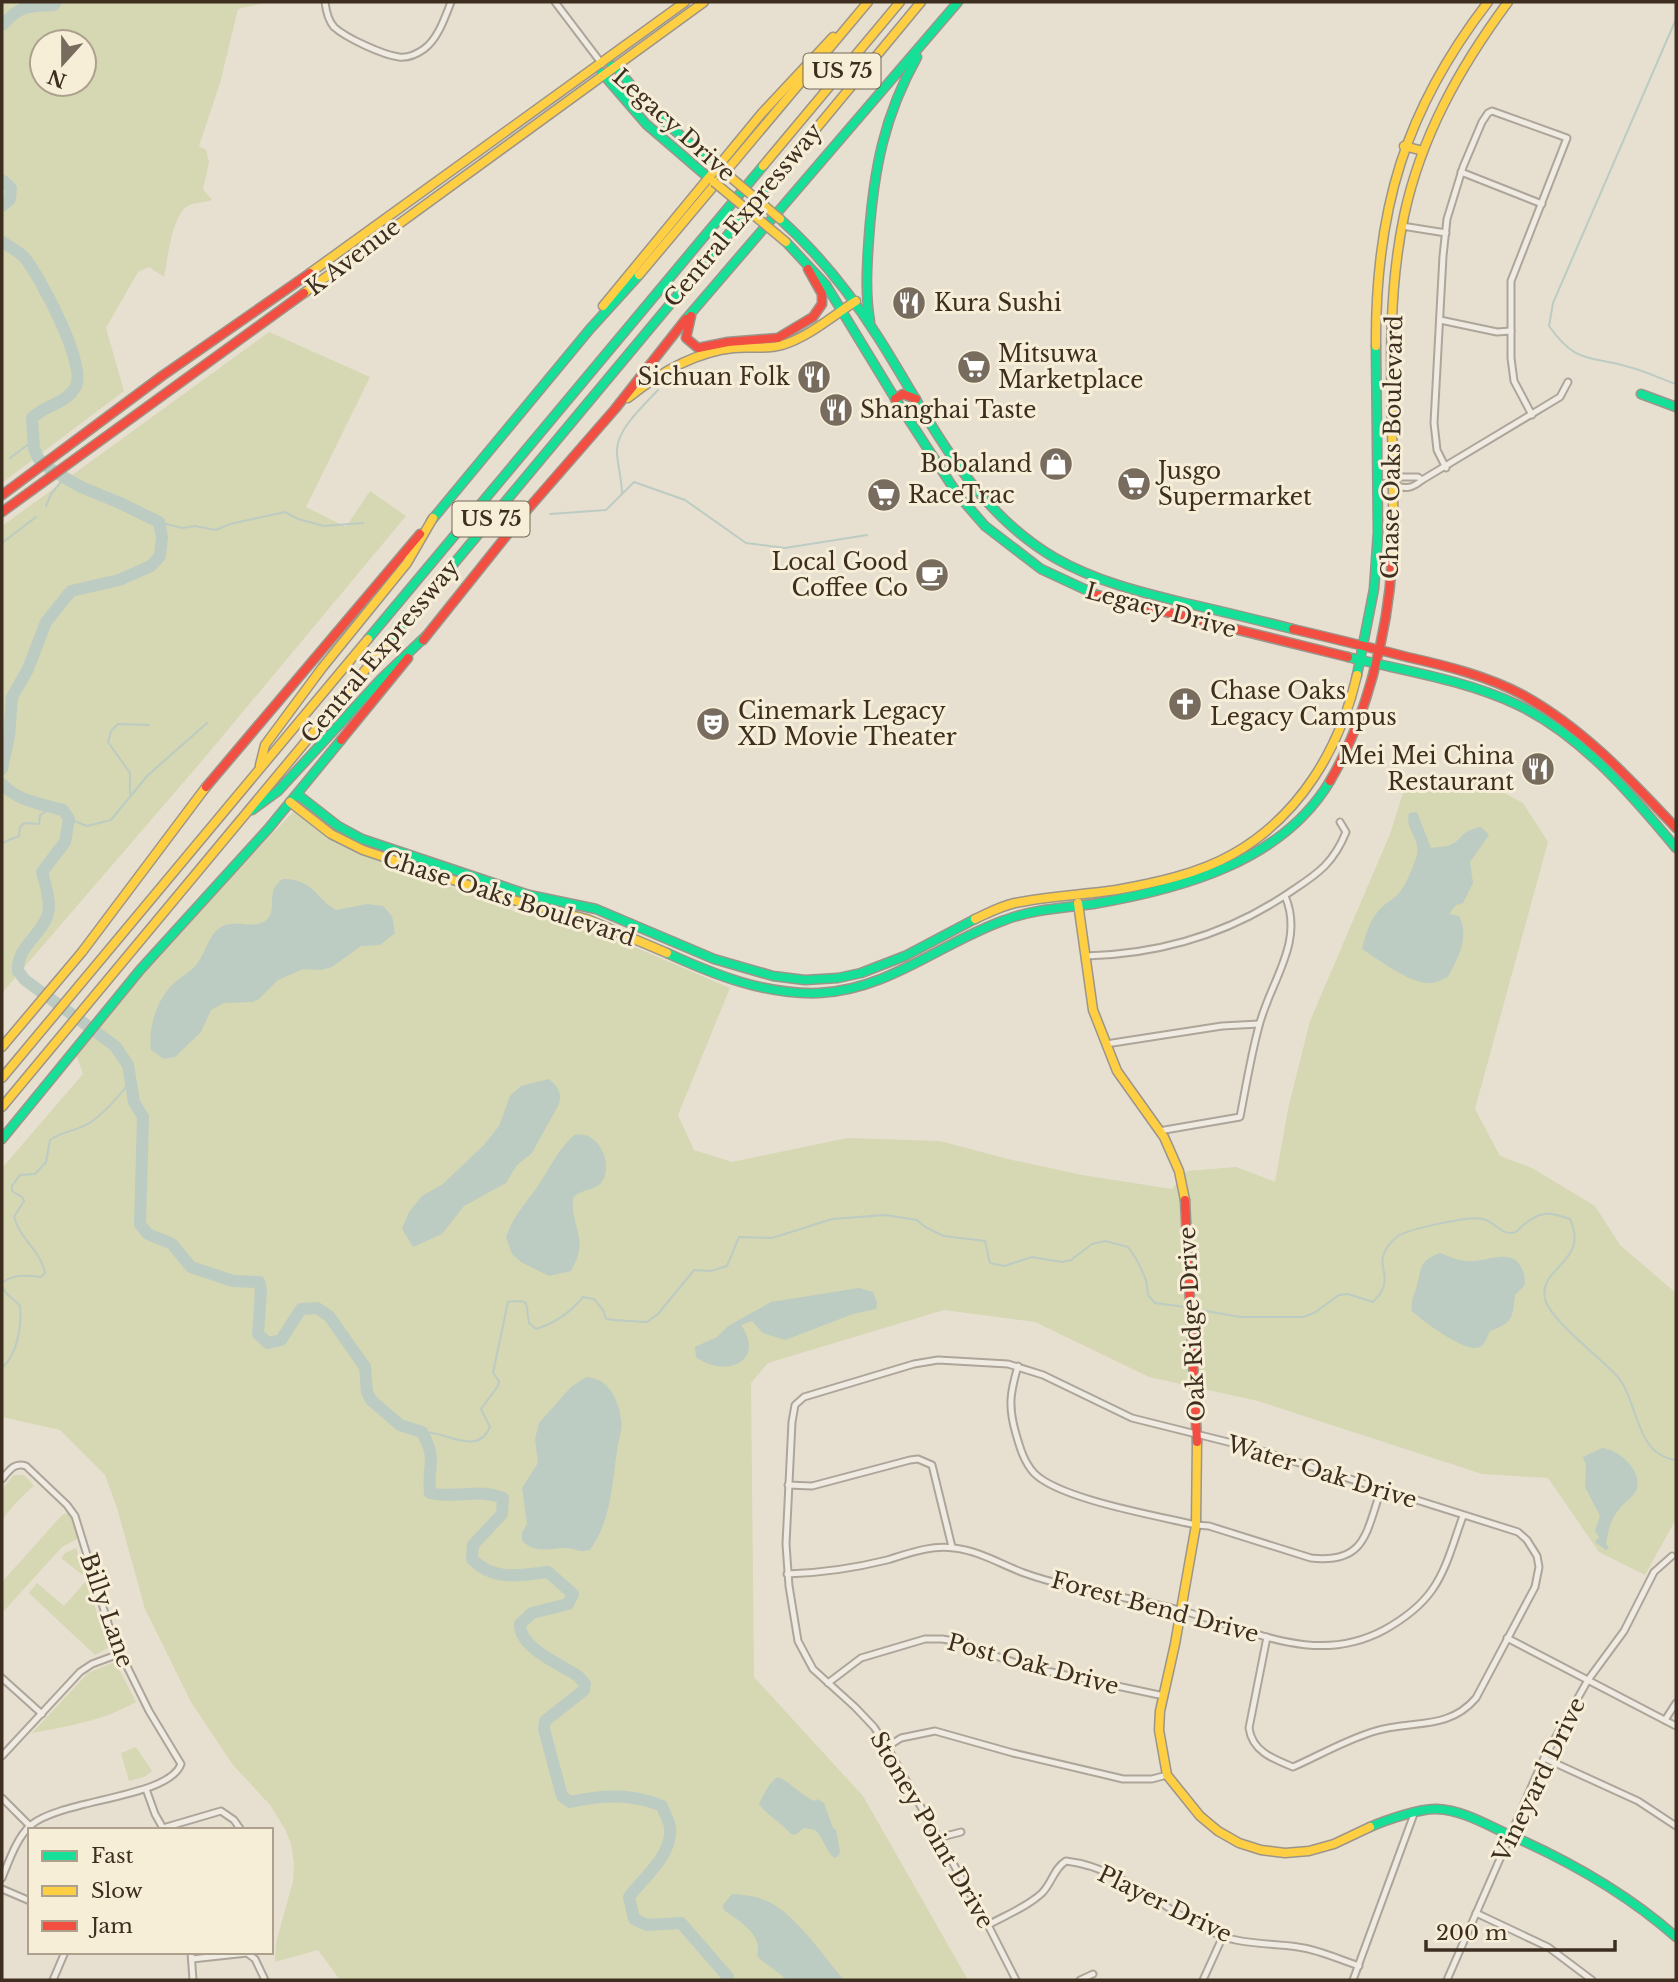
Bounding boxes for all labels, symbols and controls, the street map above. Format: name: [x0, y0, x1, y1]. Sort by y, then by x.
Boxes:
north arrow: [28, 28, 98, 98]
road number: US 75: [804, 54, 880, 88]
street label: Legacy Drive: [607, 63, 741, 187]
text: N: [45, 64, 70, 92]
street label: Central Expressway: [658, 117, 828, 313]
street label: K Avenue: [300, 213, 406, 301]
restaurant icon: Kura Sushi: [890, 284, 928, 322]
place label: Kura Sushi: [934, 289, 1062, 317]
street label: Chase Oaks Boulevard: [1376, 315, 1408, 579]
place label: Mitsuwa Marketplace: [998, 340, 1143, 394]
supermarket icon: Mitsuwa Marketplace: [955, 348, 993, 386]
restaurant icon: Sichuan Folk: [795, 358, 833, 396]
place label: Sichuan Folk: [637, 363, 791, 391]
restaurant icon: Shanghai Taste: [817, 391, 855, 429]
place label: Shanghai Taste: [860, 396, 1036, 424]
shop icon: Bobaland: [1037, 445, 1075, 483]
place label: Bobaland: [920, 450, 1032, 478]
place label: Jusgo Supermarket: [1155, 457, 1312, 511]
supermarket icon: Jusgo Supermarket: [1115, 465, 1153, 503]
supermarket icon: RaceTrac: [865, 476, 903, 514]
place label: RaceTrac: [908, 481, 1015, 509]
road number: US 75: [452, 502, 530, 536]
place label: Local Good Coffee Co: [771, 548, 908, 602]
street label: Central Expressway: [295, 553, 465, 749]
cafe icon: Local Good Coffee Co: [913, 556, 951, 594]
street label: Legacy Drive: [1082, 576, 1240, 644]
place label: Chase Oaks Legacy Campus: [1210, 677, 1397, 731]
church icon: Chase Oaks Legacy Campus: [1166, 685, 1204, 723]
place label: Cinemark Legacy XD Movie Theater: [738, 697, 957, 751]
theatre icon: Cinemark Legacy XD Movie Theater: [694, 705, 732, 743]
place label: Mei Mei China Restaurant: [1339, 742, 1514, 796]
restaurant icon: Mei Mei China Restaurant: [1519, 750, 1557, 788]
street label: Chase Oaks Boulevard: [379, 844, 639, 952]
street label: Oak Ridge Drive: [1173, 1226, 1211, 1422]
street label: Water Oak Drive: [1223, 1430, 1420, 1514]
street label: Billy Lane: [74, 1549, 140, 1671]
street label: Forest Bend Drive: [1048, 1566, 1262, 1648]
street label: Post Oak Drive: [944, 1628, 1122, 1700]
street label: Vineyard Drive: [1486, 1693, 1591, 1868]
street label: Stoney Point Drive: [864, 1727, 1000, 1933]
legend: [28, 1828, 273, 1954]
text: Fast: [91, 1843, 133, 1869]
street label: Player Drive: [1093, 1859, 1237, 1949]
text: Slow: [91, 1878, 143, 1904]
scale bar: [1426, 1909, 1615, 1953]
text: Jam: [88, 1913, 133, 1939]
text: 200 m: [1436, 1920, 1508, 1946]

